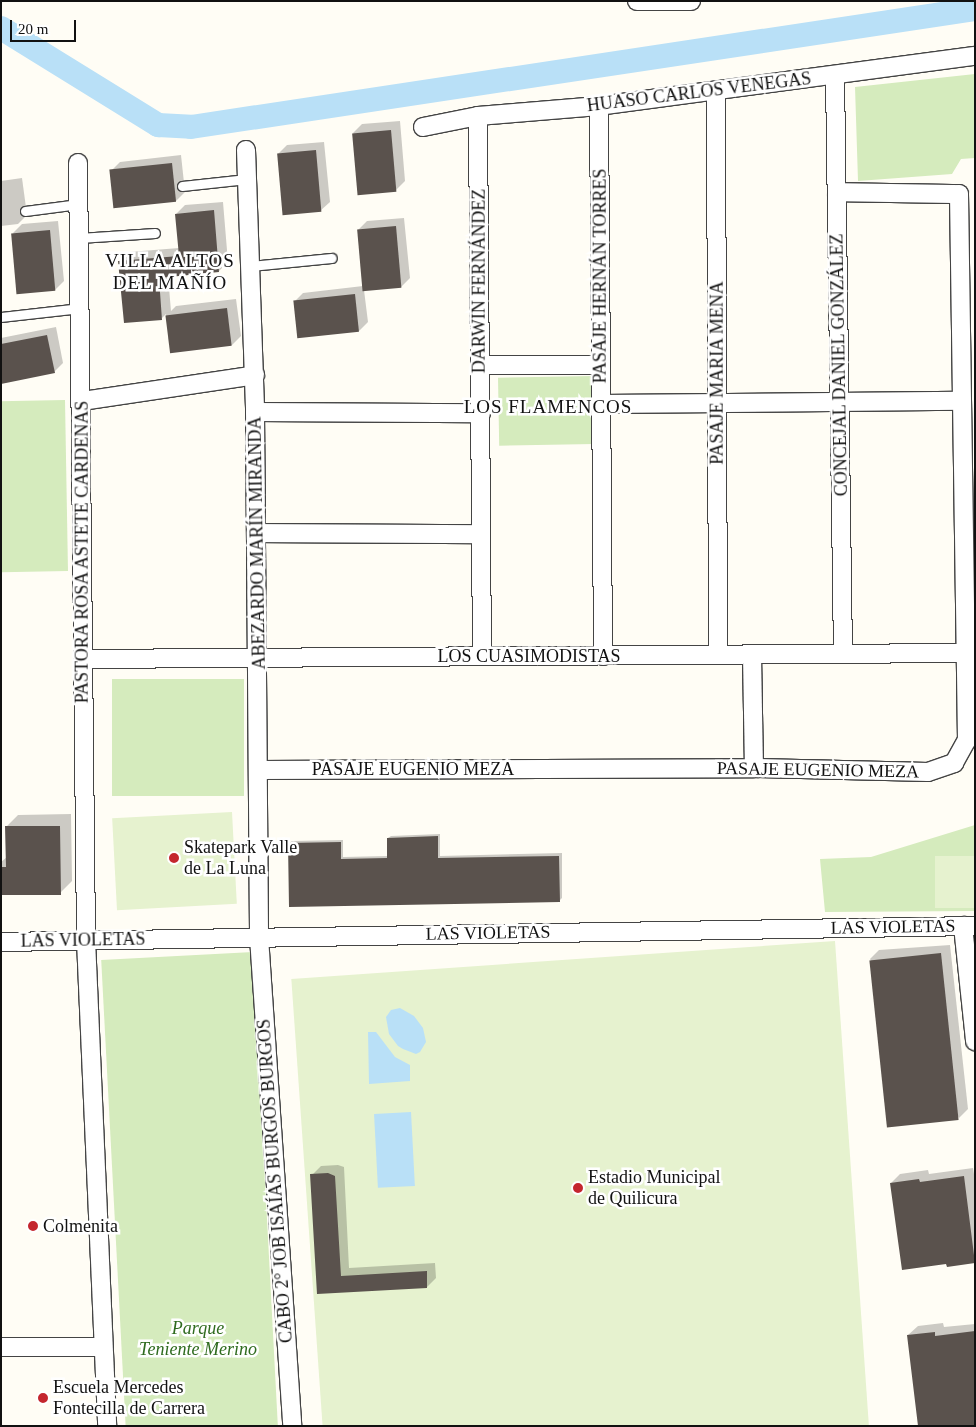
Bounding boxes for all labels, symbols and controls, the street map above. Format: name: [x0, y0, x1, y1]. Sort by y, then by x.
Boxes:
scale bar: [12, 10, 79, 42]
text: 20 m: [18, 21, 48, 37]
street label: HUASO CARLOS VENEGAS: [586, 68, 812, 116]
street label: PASAJE HERNÁN TORRES: [589, 168, 611, 384]
street label: DARWIN FERNÁNDEZ: [468, 189, 490, 373]
street label: CONCEJAL DANIEL GONZÁLEZ: [826, 233, 852, 497]
district label: VILLA ALTOS DEL MAÑÍO: [103, 250, 237, 294]
street label: PASAJE MARIA MENA: [706, 281, 728, 465]
district label: LOS FLAMENCOS: [462, 396, 634, 418]
street label: PASTORA ROSA ASTETE CARDENAS: [71, 399, 93, 705]
street label: ABEZARDO MARÍN MIRANDA: [244, 416, 270, 670]
street label: LOS CUASIMODISTAS: [437, 645, 621, 667]
street label: PASAJE EUGENIO MEZA: [717, 757, 919, 783]
street label: PASAJE EUGENIO MEZA: [312, 758, 514, 780]
place label: Skatepark Valle de La Luna: [184, 837, 297, 880]
marker: Skatepark Valle de La Luna: [168, 852, 180, 864]
street label: LAS VIOLETAS: [830, 915, 956, 939]
street label: LAS VIOLETAS: [425, 921, 551, 945]
street label: LAS VIOLETAS: [20, 928, 146, 952]
street label: CABO 2° JOB ISAÍAS BURGOS BURGOS: [253, 1018, 297, 1344]
place label: Estadio Municipal de Quilicura: [588, 1167, 720, 1210]
marker: Estadio Municipal de Quilicura: [572, 1182, 584, 1194]
place label: Colmenita: [43, 1215, 118, 1237]
marker: Colmenita: [27, 1220, 39, 1232]
park label: Parque Teniente Merino: [139, 1318, 257, 1360]
place label: Escuela Mercedes Fontecilla de Carrera: [53, 1377, 205, 1420]
marker: Escuela Mercedes Fontecilla de Carrera: [37, 1392, 49, 1404]

